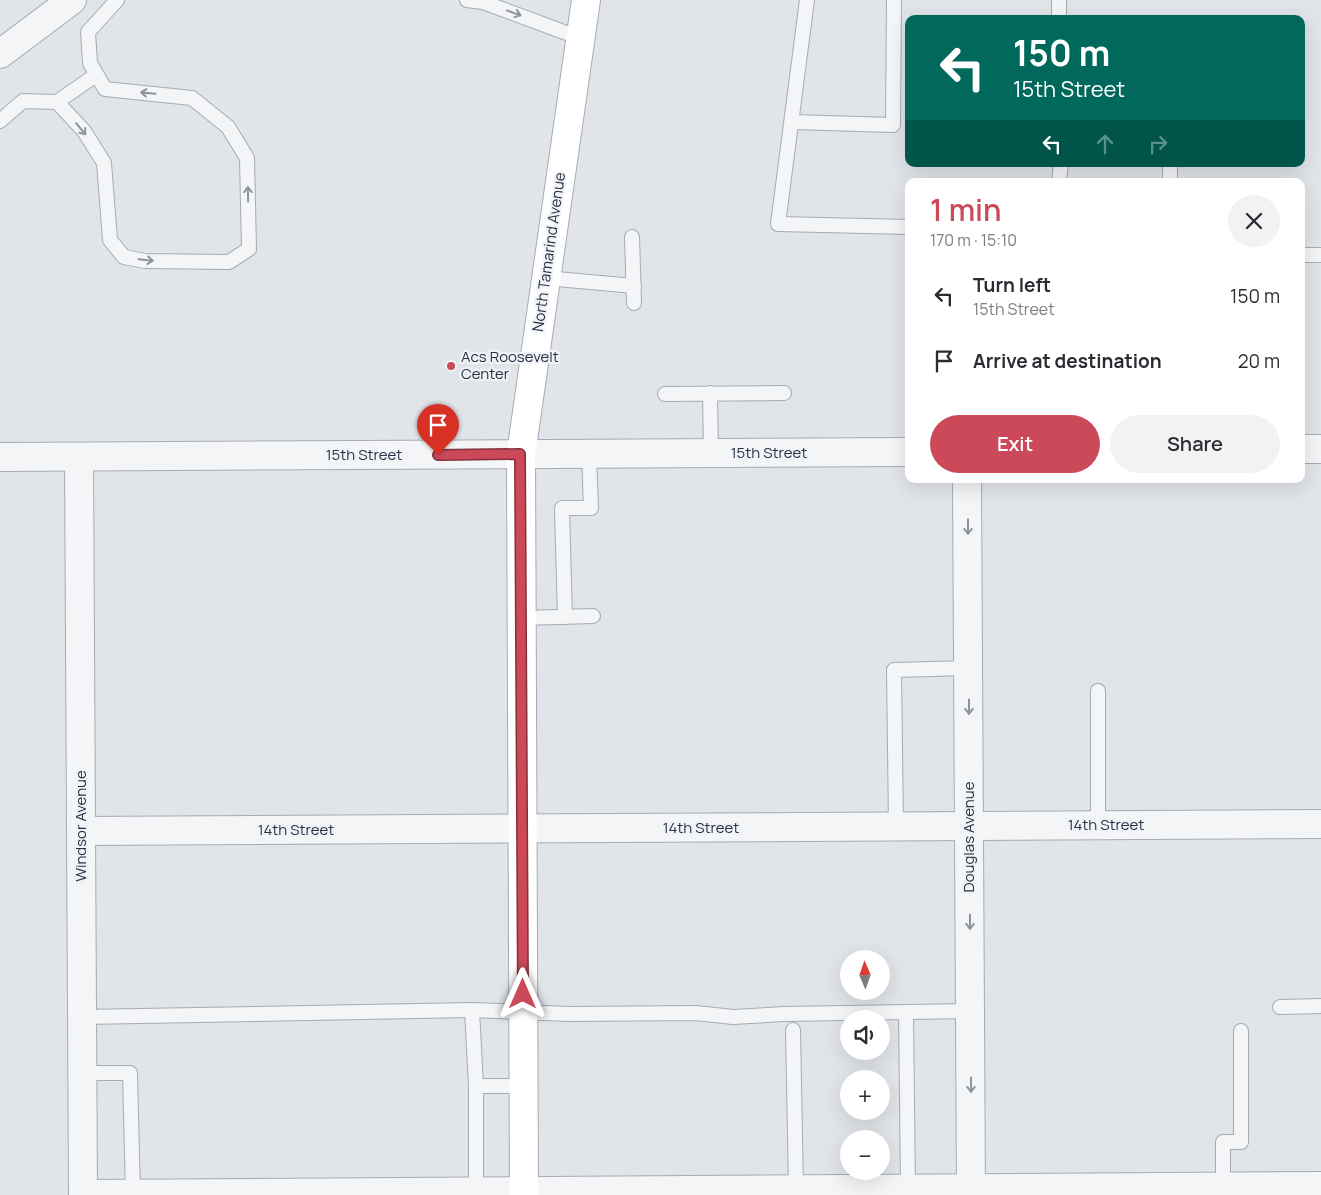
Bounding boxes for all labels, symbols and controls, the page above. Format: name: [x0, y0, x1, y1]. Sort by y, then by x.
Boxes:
one-way arrow: [505, 9, 521, 18]
text: 150 m: [1013, 29, 1110, 77]
icon: left: [930, 35, 995, 100]
text: 15th Street: [1013, 74, 1125, 104]
one-way arrow: [140, 88, 156, 97]
one-way arrow: [76, 122, 87, 135]
icon: left: [1038, 130, 1066, 158]
icon: ahead: [1091, 130, 1119, 158]
icon: right: [1144, 130, 1172, 158]
street label: North Tamarind Avenue: [527, 171, 570, 333]
one-way arrow: [243, 186, 253, 202]
text: 1 min: [930, 189, 1002, 230]
button: close: [1228, 195, 1280, 247]
text: 170 m · 15:10: [930, 229, 1017, 251]
one-way arrow: [137, 255, 153, 265]
text: Turn left: [973, 272, 1051, 298]
icon: left: [930, 282, 958, 310]
text: 150 m: [1230, 283, 1280, 309]
text: 15th Street: [973, 298, 1055, 320]
place label: Acs Roosevelt Center: [461, 346, 559, 384]
icon: arrive: [930, 347, 958, 375]
text: Arrive at destination: [973, 348, 1162, 374]
text: 20 m: [1238, 348, 1280, 374]
marker: Acs Roosevelt Center: [445, 360, 457, 372]
pin: [417, 404, 459, 455]
icon: arrive: [424, 411, 452, 439]
button: Exit: [930, 415, 1100, 473]
button: Share: [1110, 415, 1280, 473]
street label: 15th Street: [731, 442, 807, 463]
street label: 15th Street: [326, 444, 402, 465]
one-way arrow: [963, 519, 973, 535]
one-way arrow: [964, 699, 974, 715]
street label: Windsor Avenue: [70, 770, 91, 882]
street label: Douglas Avenue: [958, 781, 979, 892]
street label: 14th Street: [1068, 814, 1144, 835]
street label: 14th Street: [663, 817, 739, 838]
street label: 14th Street: [258, 819, 334, 840]
one-way arrow: [965, 914, 975, 930]
north arrow: [840, 950, 890, 1000]
map controls: [840, 950, 890, 1180]
position arrow: [496, 967, 548, 1019]
button: sound: [840, 1010, 890, 1060]
button: +: [840, 1070, 890, 1120]
one-way arrow: [966, 1076, 976, 1093]
button: −: [840, 1130, 890, 1180]

